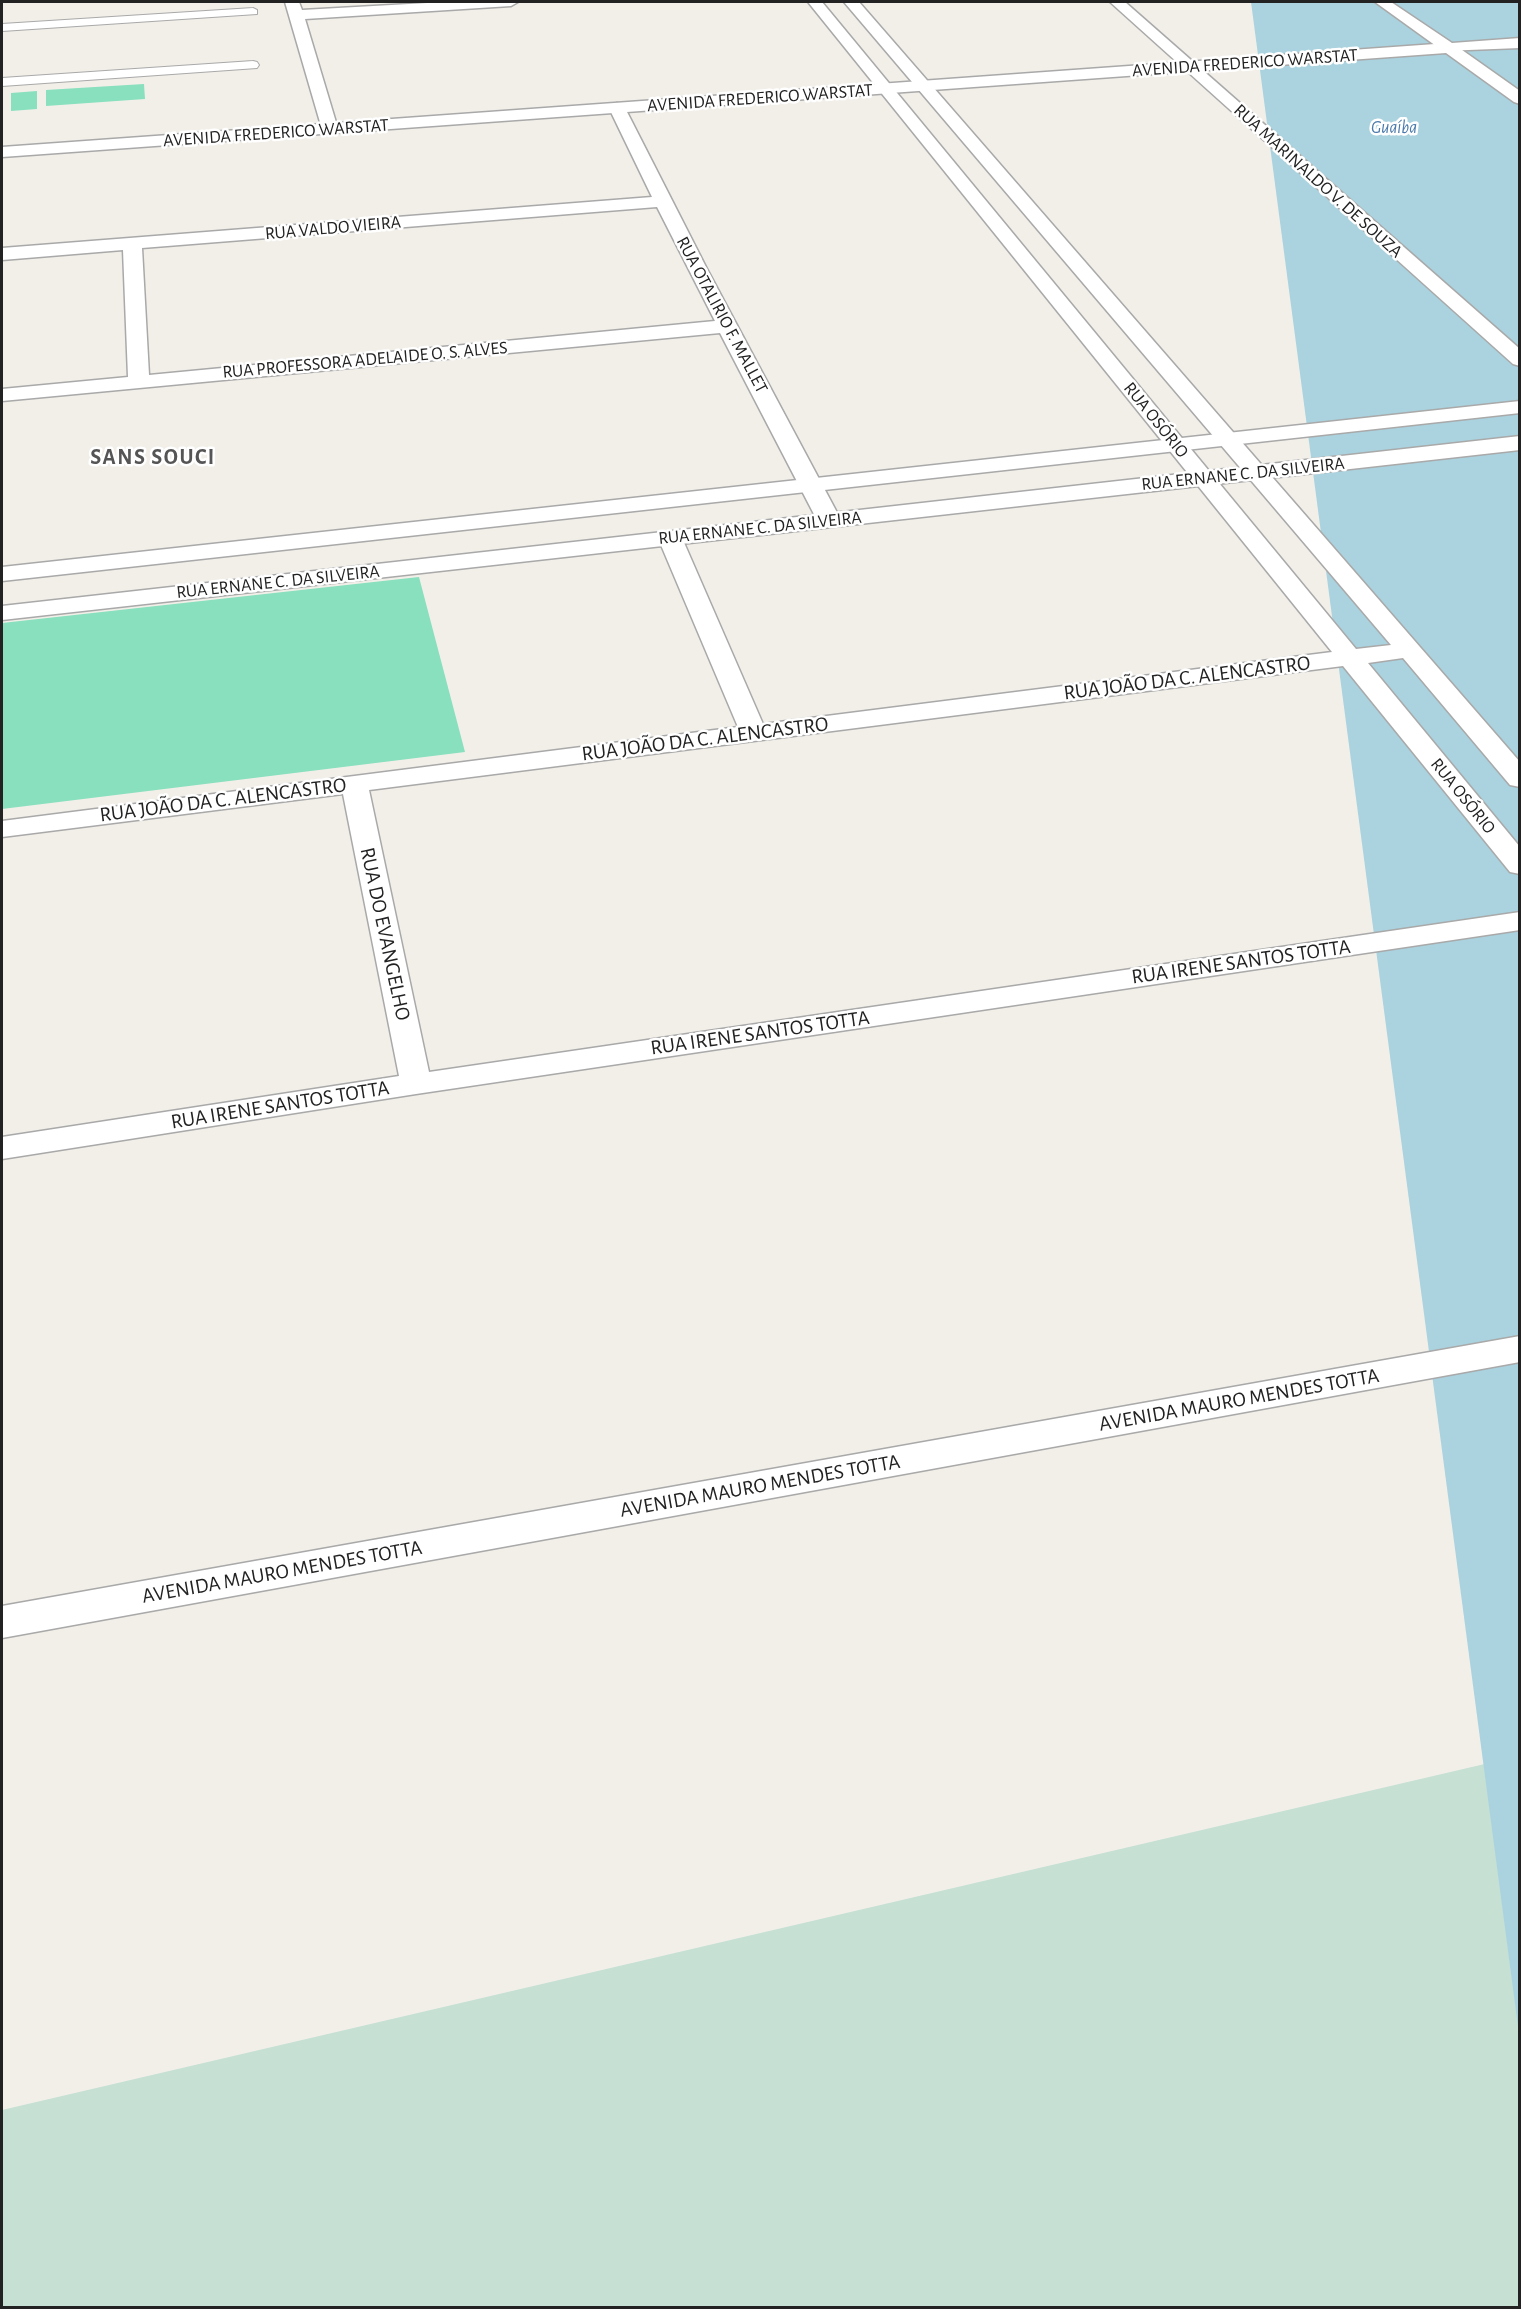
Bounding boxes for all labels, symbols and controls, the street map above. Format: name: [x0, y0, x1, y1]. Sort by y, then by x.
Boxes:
street label: AVENIDA FREDERICO WARSTAT: [1131, 44, 1359, 82]
street label: AVENIDA FREDERICO WARSTAT: [646, 79, 874, 117]
street label: RUA MARINALDO V. DE SOUZA: [1229, 100, 1407, 262]
street label: AVENIDA FREDERICO WARSTAT: [162, 114, 390, 152]
water label: Guaíba: [1371, 117, 1417, 139]
street label: RUA VALDO VIEIRA: [264, 211, 402, 245]
street label: RUA OTALIRIO F. MALLET: [672, 233, 772, 397]
street label: RUA PROFESSORA ADELAIDE O. S. ALVES: [222, 337, 508, 383]
street label: RUA OSÓRIO: [1119, 378, 1193, 462]
district label: SANS SOUCI: [90, 444, 216, 470]
street label: RUA ERNANE C. DA SILVEIRA: [1140, 453, 1346, 495]
street label: RUA ERNANE C. DA SILVEIRA: [657, 507, 863, 549]
street label: RUA ERNANE C. DA SILVEIRA: [175, 561, 381, 603]
street label: RUA JOÃO DA C. ALENCASTRO: [1062, 650, 1312, 706]
street label: RUA JOÃO DA C. ALENCASTRO: [580, 711, 830, 767]
street label: RUA OSÓRIO: [1426, 754, 1500, 838]
street label: RUA JOÃO DA C. ALENCASTRO: [98, 772, 348, 828]
street label: RUA DO EVANGELHO: [354, 845, 416, 1023]
street label: RUA IRENE SANTOS TOTTA: [1130, 934, 1352, 990]
street label: RUA IRENE SANTOS TOTTA: [649, 1005, 871, 1061]
street label: RUA IRENE SANTOS TOTTA: [169, 1075, 391, 1135]
street label: AVENIDA MAURO MENDES TOTTA: [1097, 1363, 1381, 1437]
street label: AVENIDA MAURO MENDES TOTTA: [618, 1449, 902, 1523]
street label: AVENIDA MAURO MENDES TOTTA: [140, 1535, 424, 1609]

